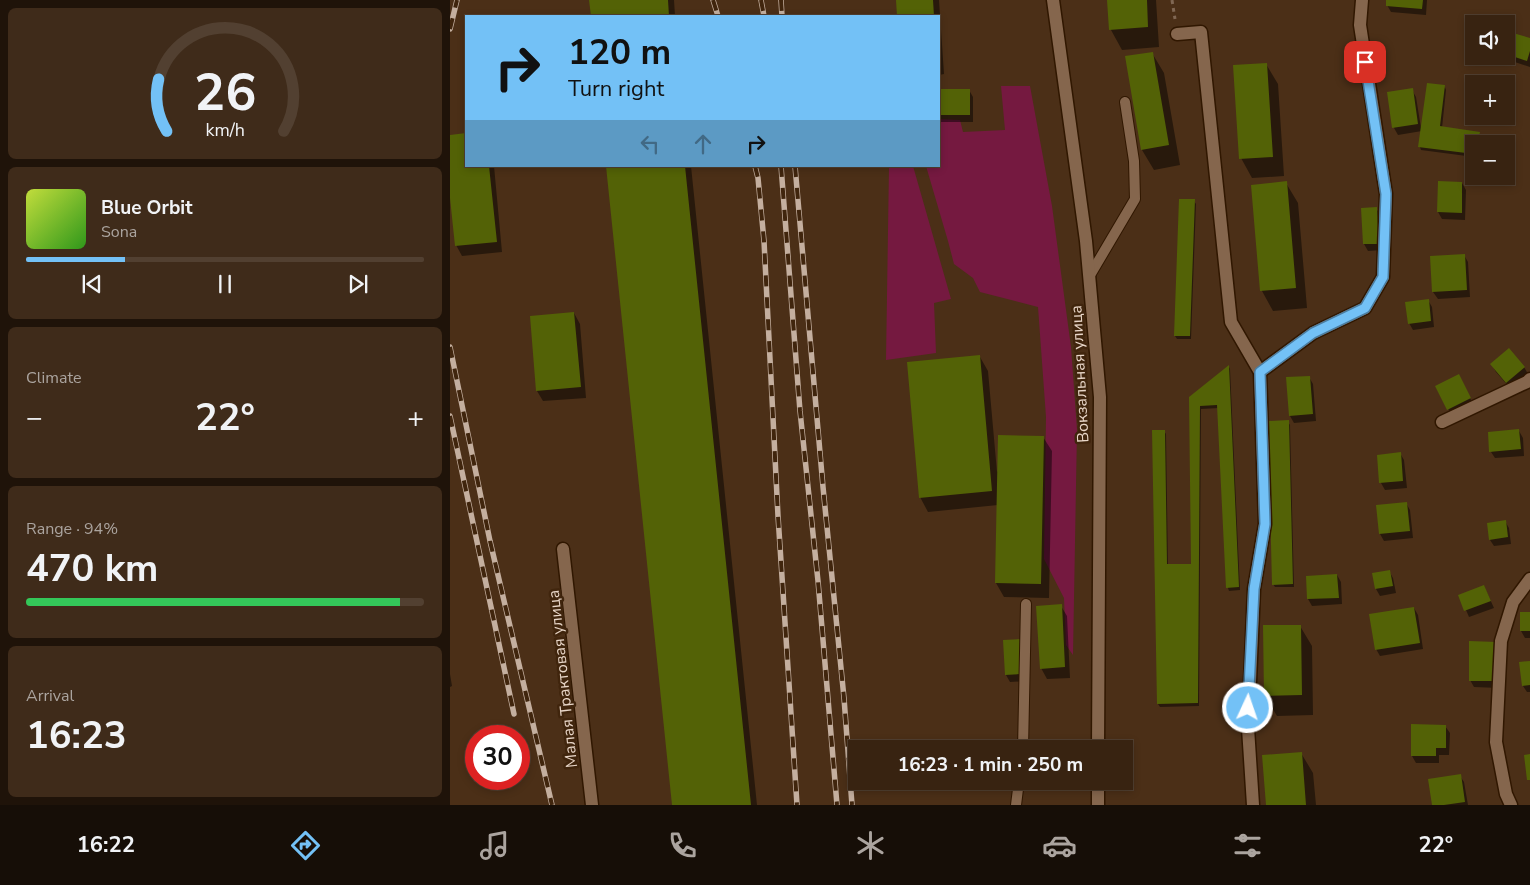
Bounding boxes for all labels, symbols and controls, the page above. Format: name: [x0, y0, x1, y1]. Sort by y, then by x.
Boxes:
map controls: [1465, 15, 1515, 185]
button: sound: [1465, 15, 1515, 65]
text: 120 m: [568, 29, 671, 76]
icon: right: [485, 35, 550, 100]
pin: [1344, 41, 1386, 83]
icon: arrive: [1351, 48, 1379, 76]
text: 26: [194, 57, 256, 128]
text: Turn right: [568, 74, 664, 104]
button: +: [1465, 75, 1515, 125]
text: km/h: [205, 118, 245, 142]
icon: left: [636, 130, 664, 158]
icon: ahead: [689, 130, 717, 158]
icon: right: [742, 130, 770, 158]
button: −: [1465, 135, 1515, 185]
text: Blue Orbit: [101, 195, 192, 221]
text: Sona: [101, 221, 137, 243]
icon: previous: [78, 270, 106, 298]
icon: pause: [211, 270, 239, 298]
icon: next: [344, 270, 372, 298]
street label: Вокзальная улица: [1065, 304, 1095, 443]
text: Climate: [26, 367, 81, 389]
text: 22°: [195, 392, 255, 443]
text: −: [26, 399, 43, 437]
text: +: [407, 399, 424, 437]
text: Range · 94%: [26, 518, 118, 540]
text: 470 km: [26, 543, 158, 594]
street label: Малая Трактовая улица: [543, 589, 583, 769]
position arrow: [1221, 681, 1273, 733]
text: Arrival: [26, 685, 74, 707]
text: 16:23: [26, 710, 127, 761]
speed limit sign: 30: [465, 725, 530, 790]
text: 16:23 · 1 min · 250 m: [898, 752, 1083, 778]
icon: directions: [288, 828, 323, 863]
icon: music: [477, 828, 512, 863]
icon: phone: [665, 828, 700, 863]
icon: climate: [853, 828, 888, 863]
icon: car: [1042, 828, 1077, 863]
icon: filters: [1230, 828, 1265, 863]
text: 16:22: [77, 830, 135, 860]
text: 22°: [1418, 830, 1453, 860]

